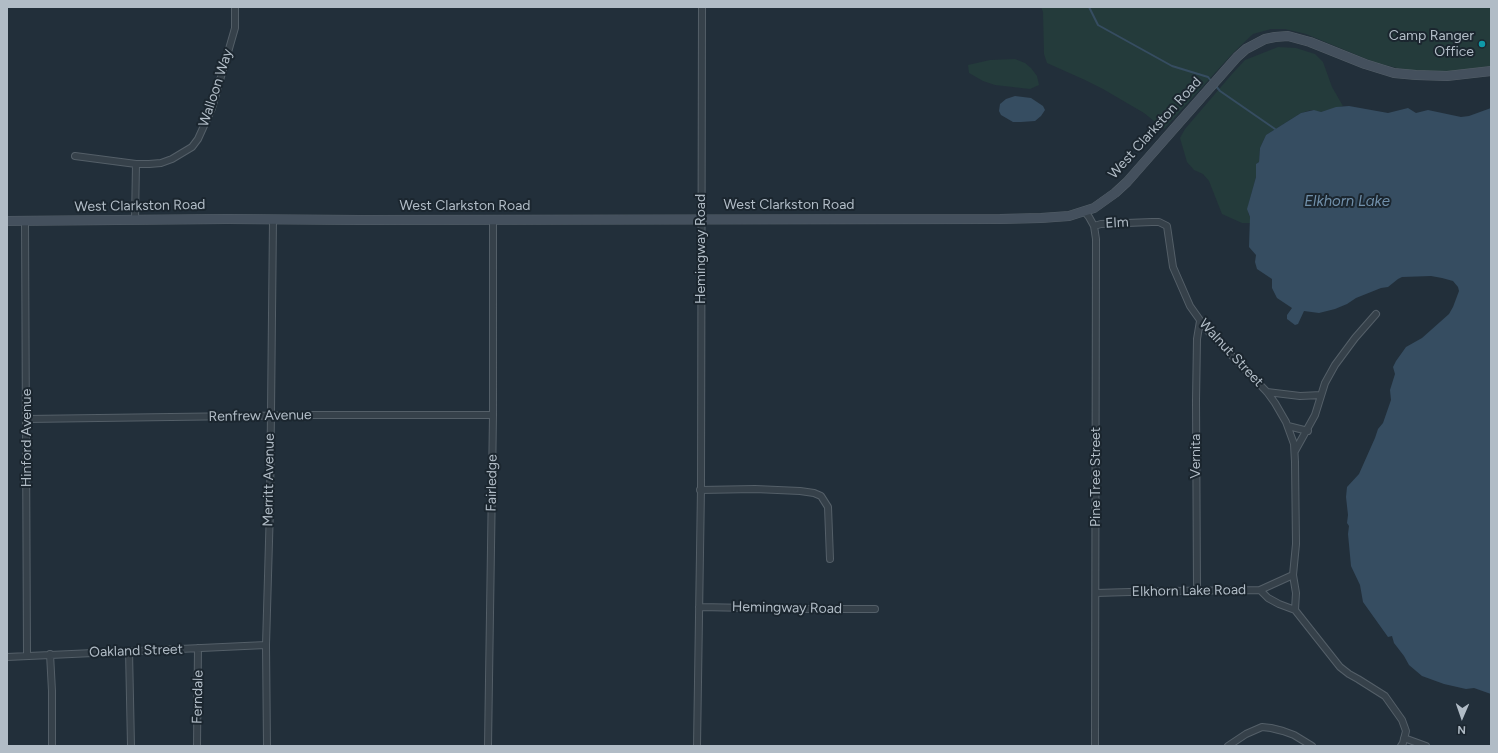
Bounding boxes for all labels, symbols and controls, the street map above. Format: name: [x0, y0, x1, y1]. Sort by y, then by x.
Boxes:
place label: Camp Ranger Office: [1389, 28, 1474, 60]
marker: Camp Ranger Office: [1477, 39, 1487, 49]
street label: Walloon Way: [196, 47, 236, 129]
street label: West Clarkston Road: [1105, 74, 1205, 182]
water label: Elkhorn Lake: [1304, 193, 1390, 211]
street label: Hemingway Road: [693, 194, 709, 304]
street label: West Clarkston Road: [74, 196, 206, 216]
street label: West Clarkston Road: [723, 197, 855, 213]
street label: West Clarkston Road: [399, 198, 531, 214]
street label: Elm: [1105, 214, 1129, 232]
street label: Walnut Street: [1195, 316, 1267, 390]
street label: Hinford Avenue: [19, 389, 35, 487]
street label: Renfrew Avenue: [208, 407, 312, 425]
street label: Pine Tree Street: [1088, 427, 1104, 527]
street label: Merritt Avenue: [260, 433, 278, 527]
street label: Vernita: [1188, 434, 1204, 478]
street label: Fairledge: [483, 454, 501, 512]
street label: Elkhorn Lake Road: [1132, 582, 1246, 600]
street label: Hemingway Road: [732, 599, 842, 617]
street label: Oakland Street: [89, 641, 183, 661]
street label: Ferndale: [189, 670, 207, 724]
north arrow: [1442, 697, 1482, 737]
text: N: [1457, 723, 1466, 736]

